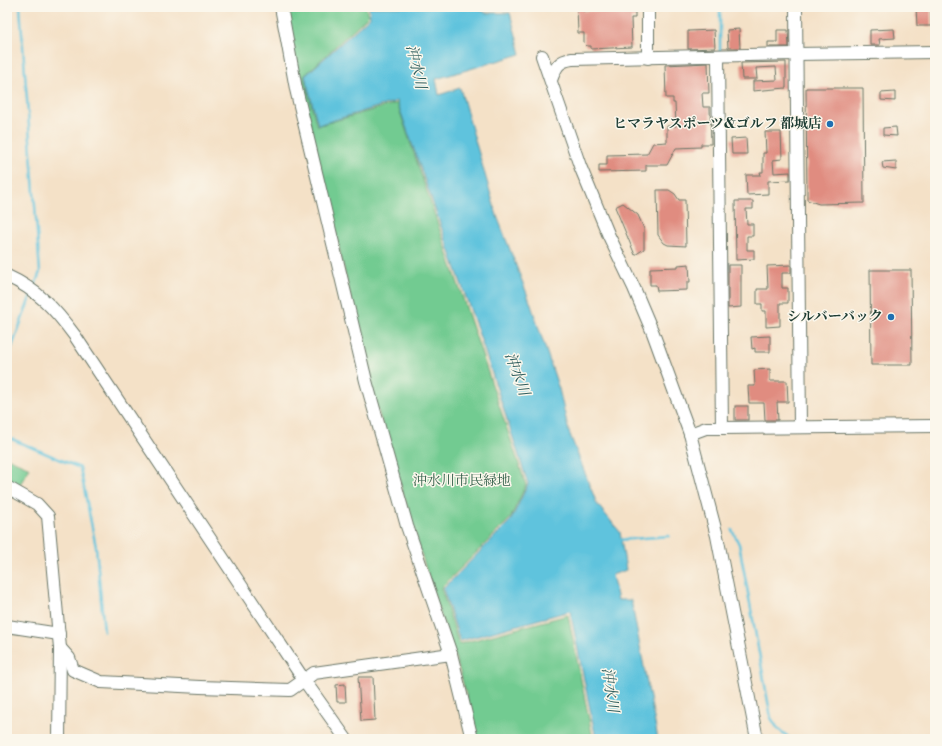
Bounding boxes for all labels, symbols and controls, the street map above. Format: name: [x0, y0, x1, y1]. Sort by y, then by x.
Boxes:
water label: 沖水川: [402, 43, 431, 93]
place label: ヒマラヤスポーツ&ゴルフ 都城店: [613, 115, 822, 133]
marker: ヒマラヤスポーツ&ゴルフ 都城店: [825, 119, 835, 129]
place label: シルバーバック: [787, 308, 883, 326]
marker: シルバーバック: [886, 312, 896, 322]
water label: 沖水川: [500, 350, 534, 400]
park label: 沖水川市民緑地: [413, 472, 511, 490]
water label: 沖水川: [597, 666, 623, 716]

